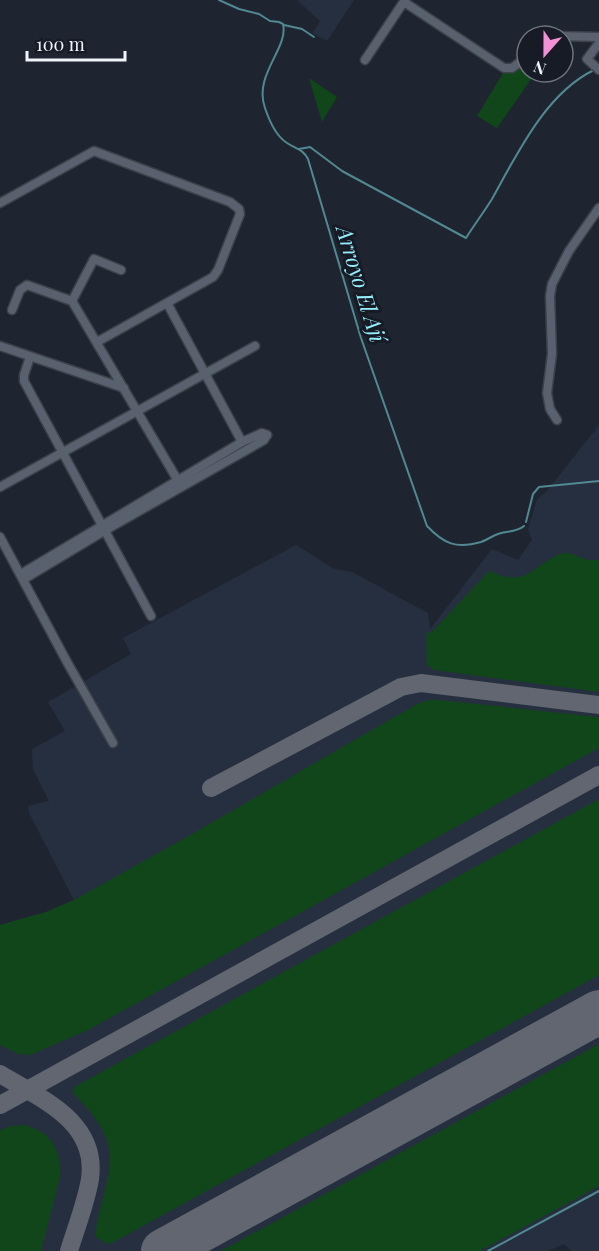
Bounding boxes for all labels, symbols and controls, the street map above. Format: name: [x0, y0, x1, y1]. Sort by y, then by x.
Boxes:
scale bar: [27, 24, 124, 62]
north arrow: [515, 24, 575, 84]
text: 100 m: [36, 32, 85, 56]
text: N: [530, 56, 549, 80]
water label: Arroyo El Ají: [329, 220, 395, 348]

